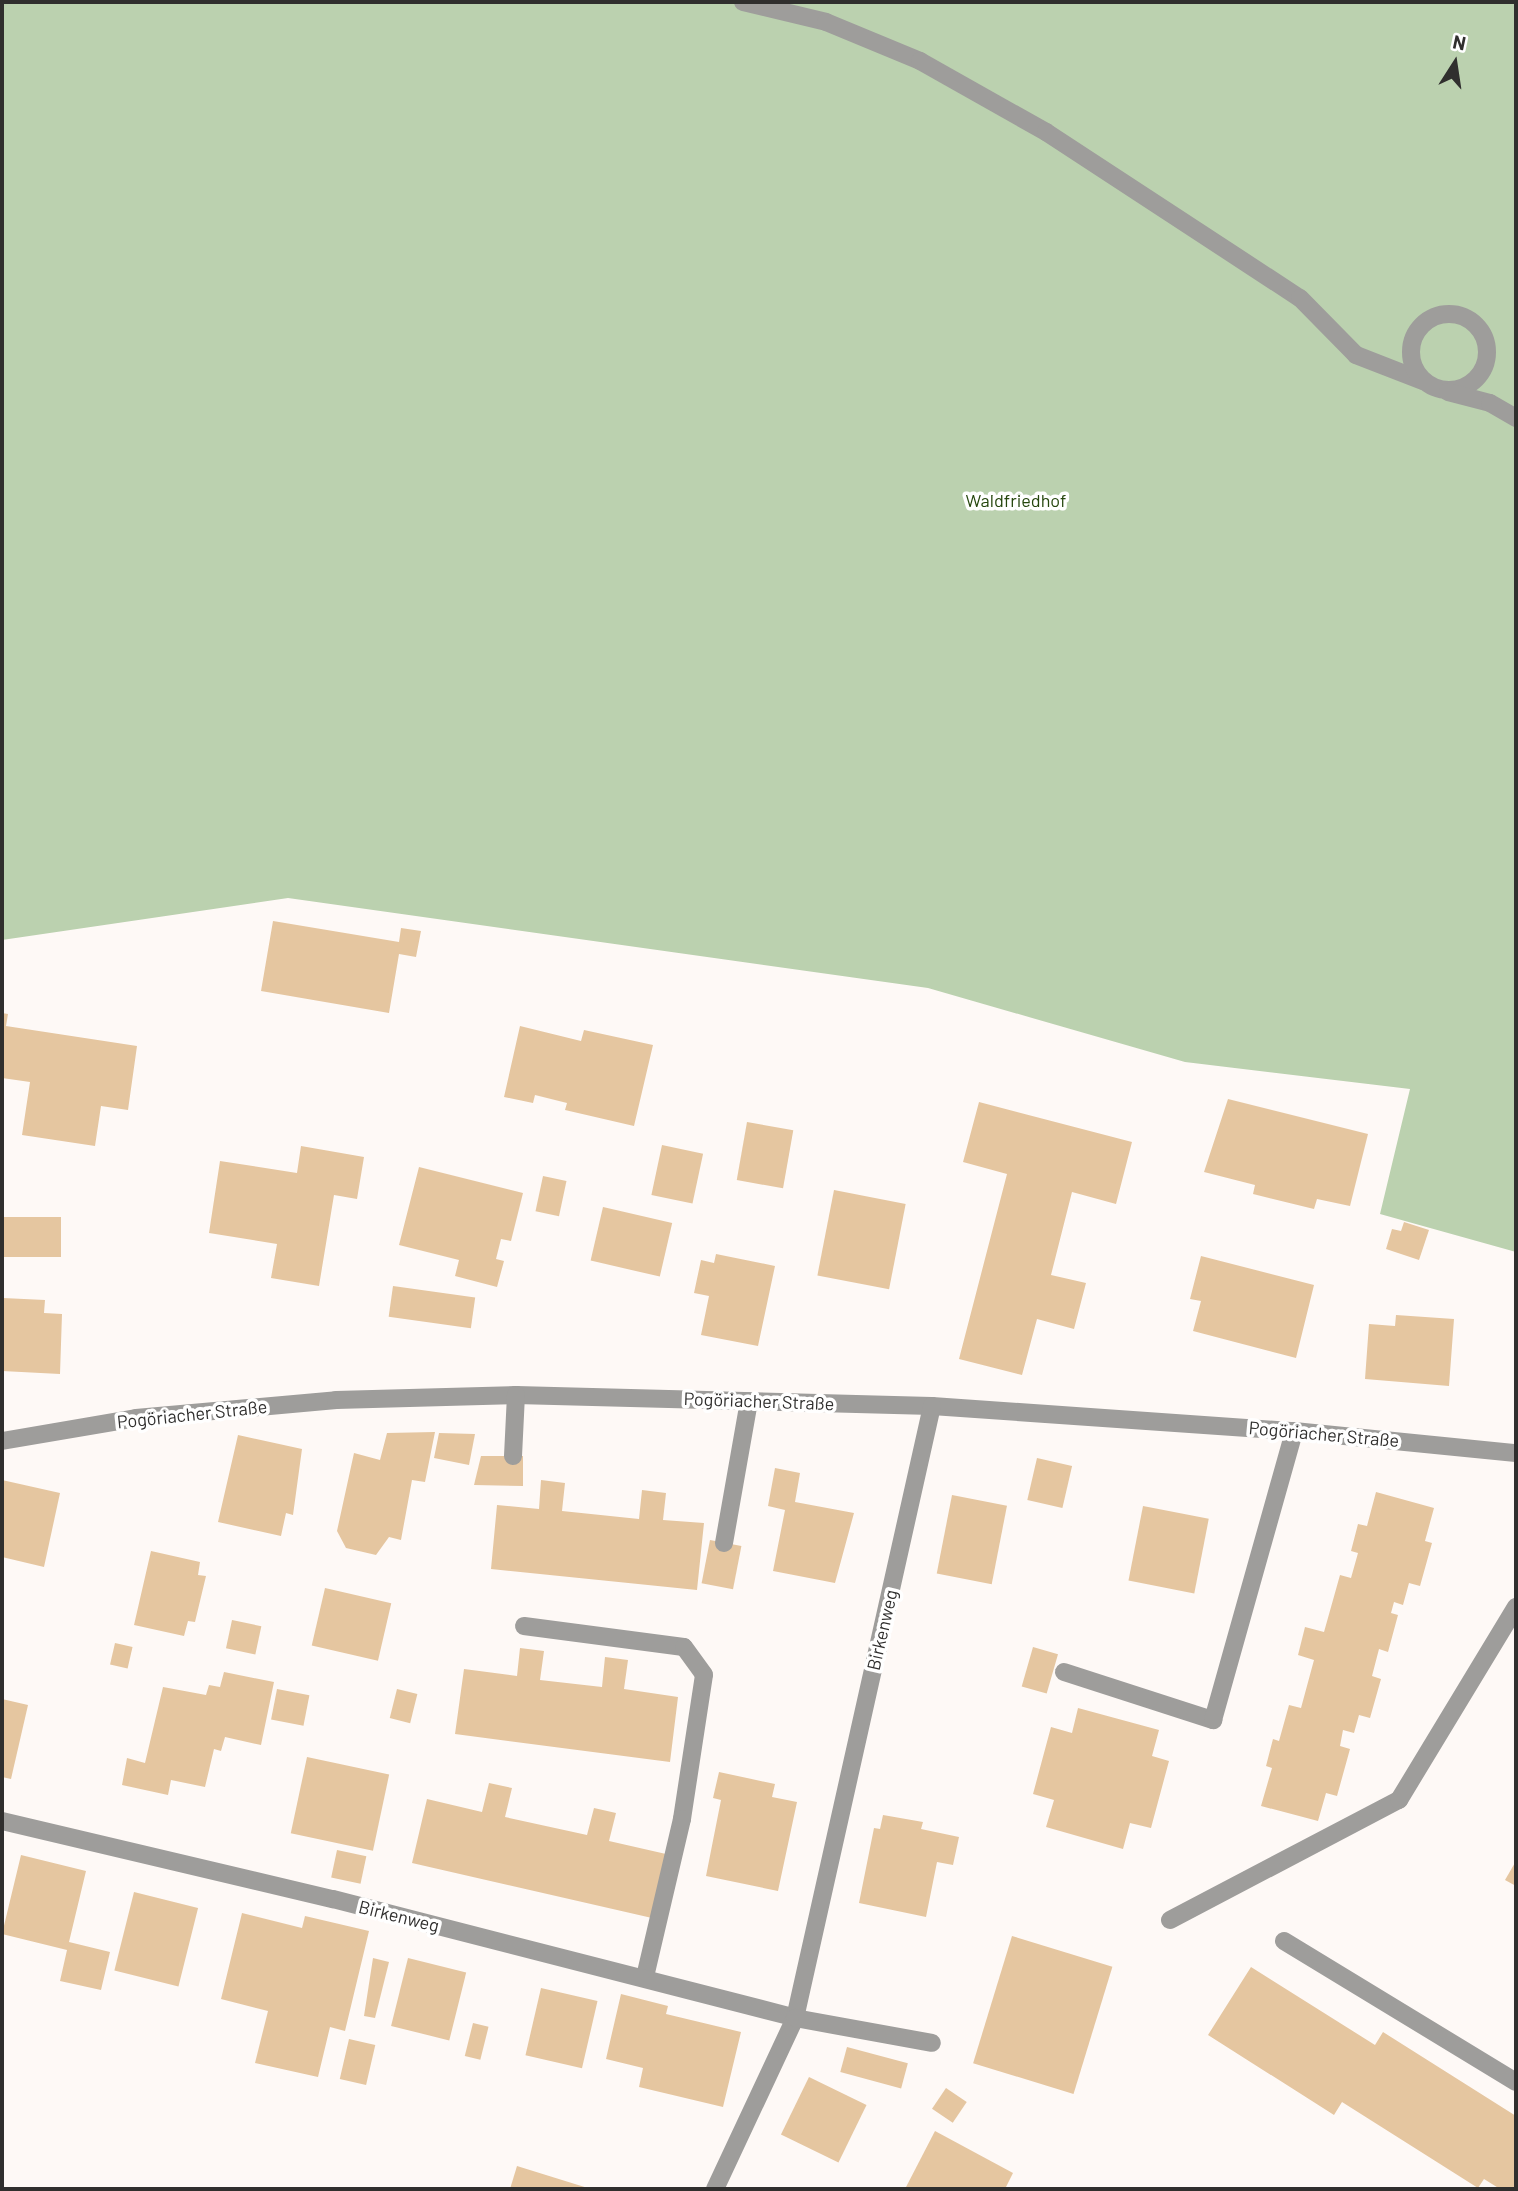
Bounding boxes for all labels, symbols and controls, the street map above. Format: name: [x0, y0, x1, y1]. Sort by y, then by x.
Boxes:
north arrow: [1420, 28, 1490, 98]
text: N: [1451, 29, 1468, 55]
park label: Waldfriedhof: [966, 489, 1066, 511]
street label: Pogöriacher Straße: [683, 1388, 835, 1414]
street label: Pogöriacher Straße: [116, 1395, 268, 1433]
street label: Pogöriacher Straße: [1248, 1417, 1400, 1451]
street label: Birkenweg: [862, 1588, 902, 1672]
street label: Birkenweg: [357, 1896, 441, 1936]

